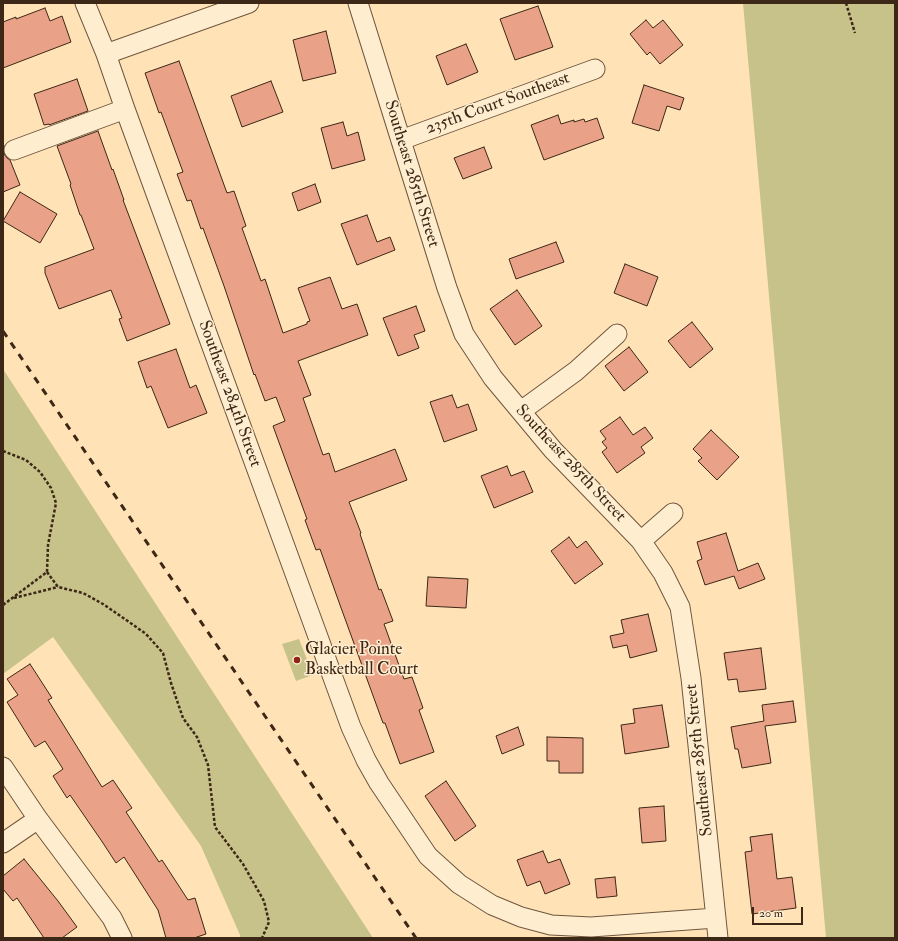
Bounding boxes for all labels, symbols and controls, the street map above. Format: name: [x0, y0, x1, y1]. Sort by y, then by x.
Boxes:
street label: 235th Court Southeast: [423, 68, 573, 140]
street label: Southeast 285th Street: [379, 98, 443, 250]
street label: Southeast 284th Street: [193, 318, 265, 470]
street label: Southeast 285th Street: [510, 401, 630, 527]
place label: Glacier Pointe Basketball Court: [305, 640, 418, 680]
marker: Glacier Pointe Basketball Court: [292, 655, 302, 665]
street label: Southeast 285th Street: [682, 683, 718, 837]
scale bar: [754, 899, 805, 925]
text: 20 m: [759, 906, 783, 921]

